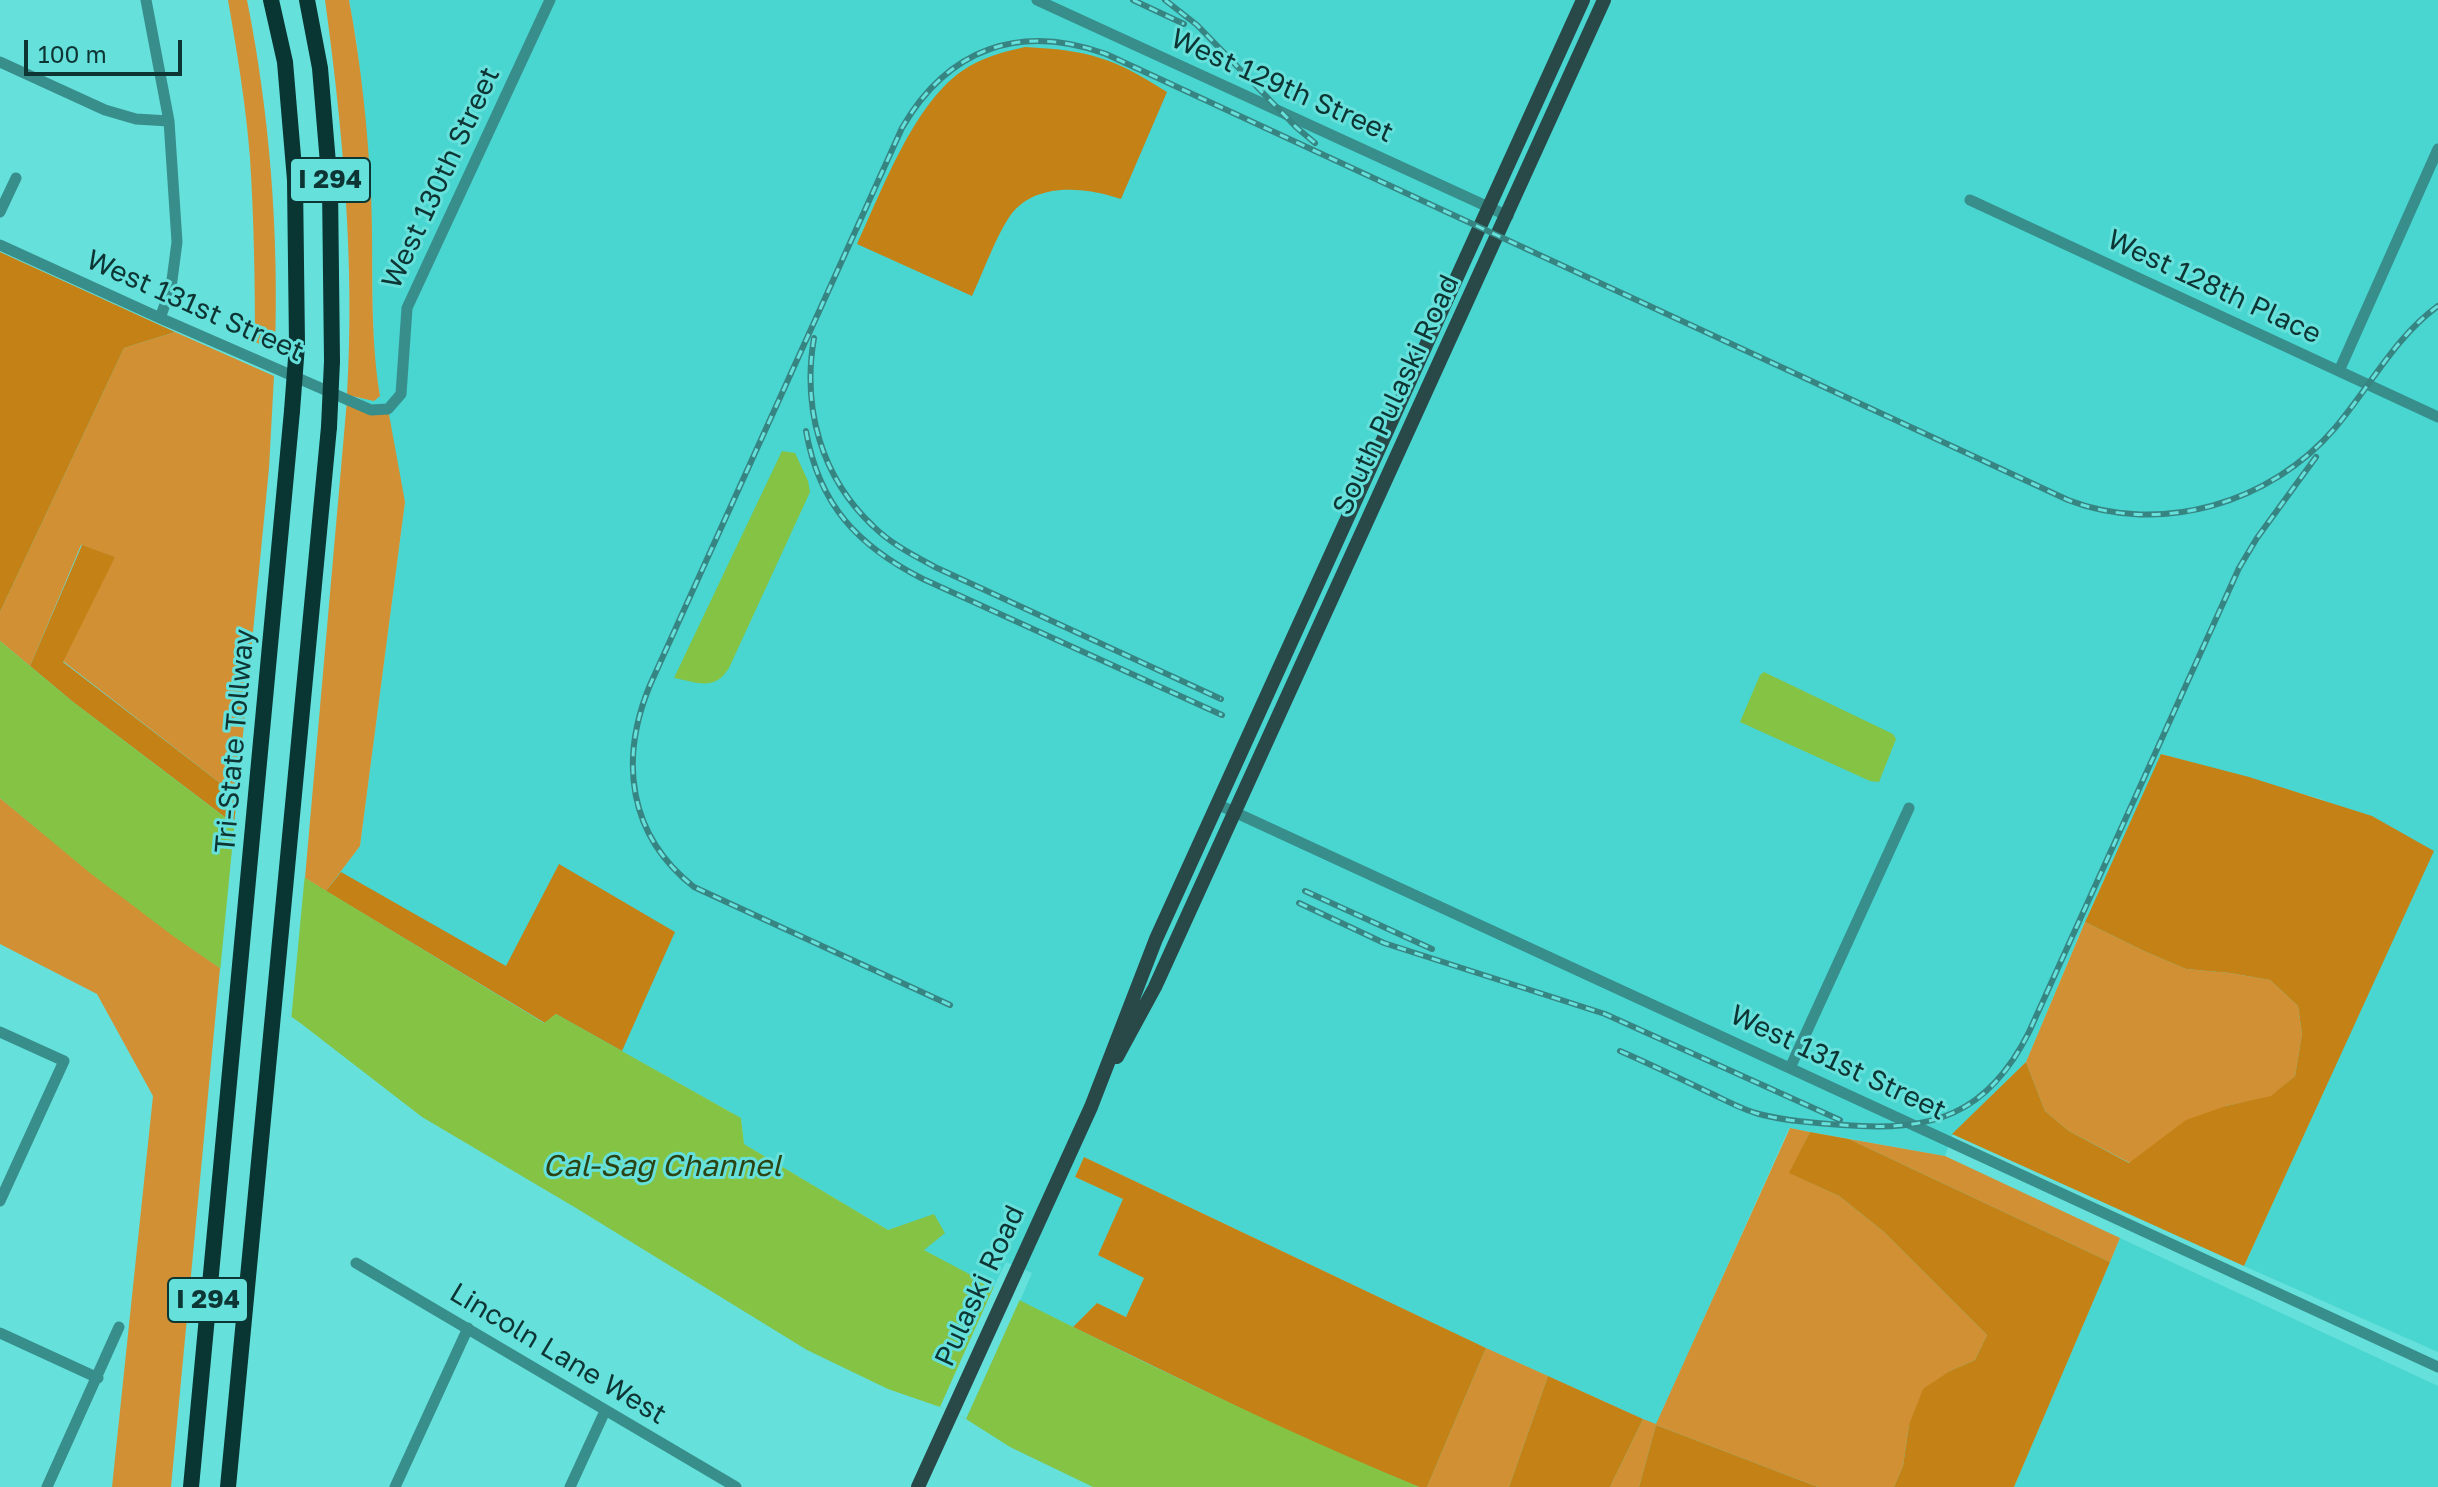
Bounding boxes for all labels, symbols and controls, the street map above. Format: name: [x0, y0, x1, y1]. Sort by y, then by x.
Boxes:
street label: West 129th Street: [1165, 22, 1399, 150]
scale bar: [28, 24, 186, 74]
text: 100 m: [38, 39, 107, 68]
street label: West 130th Street: [375, 62, 507, 294]
road number: I 294: [290, 158, 370, 202]
street label: West 128th Place: [2102, 223, 2326, 351]
street label: West 131st Street: [81, 243, 309, 369]
street label: South Pulaski Road: [1326, 270, 1466, 520]
street label: Tri-State Tollway: [208, 628, 262, 854]
street label: West 131st Street: [1725, 998, 1951, 1128]
water label: Cal-Sag Channel: [543, 1148, 781, 1184]
street label: Pulaski Road: [928, 1200, 1032, 1372]
street label: Lincoln Lane West: [444, 1276, 672, 1432]
road number: I 294: [168, 1278, 248, 1322]

